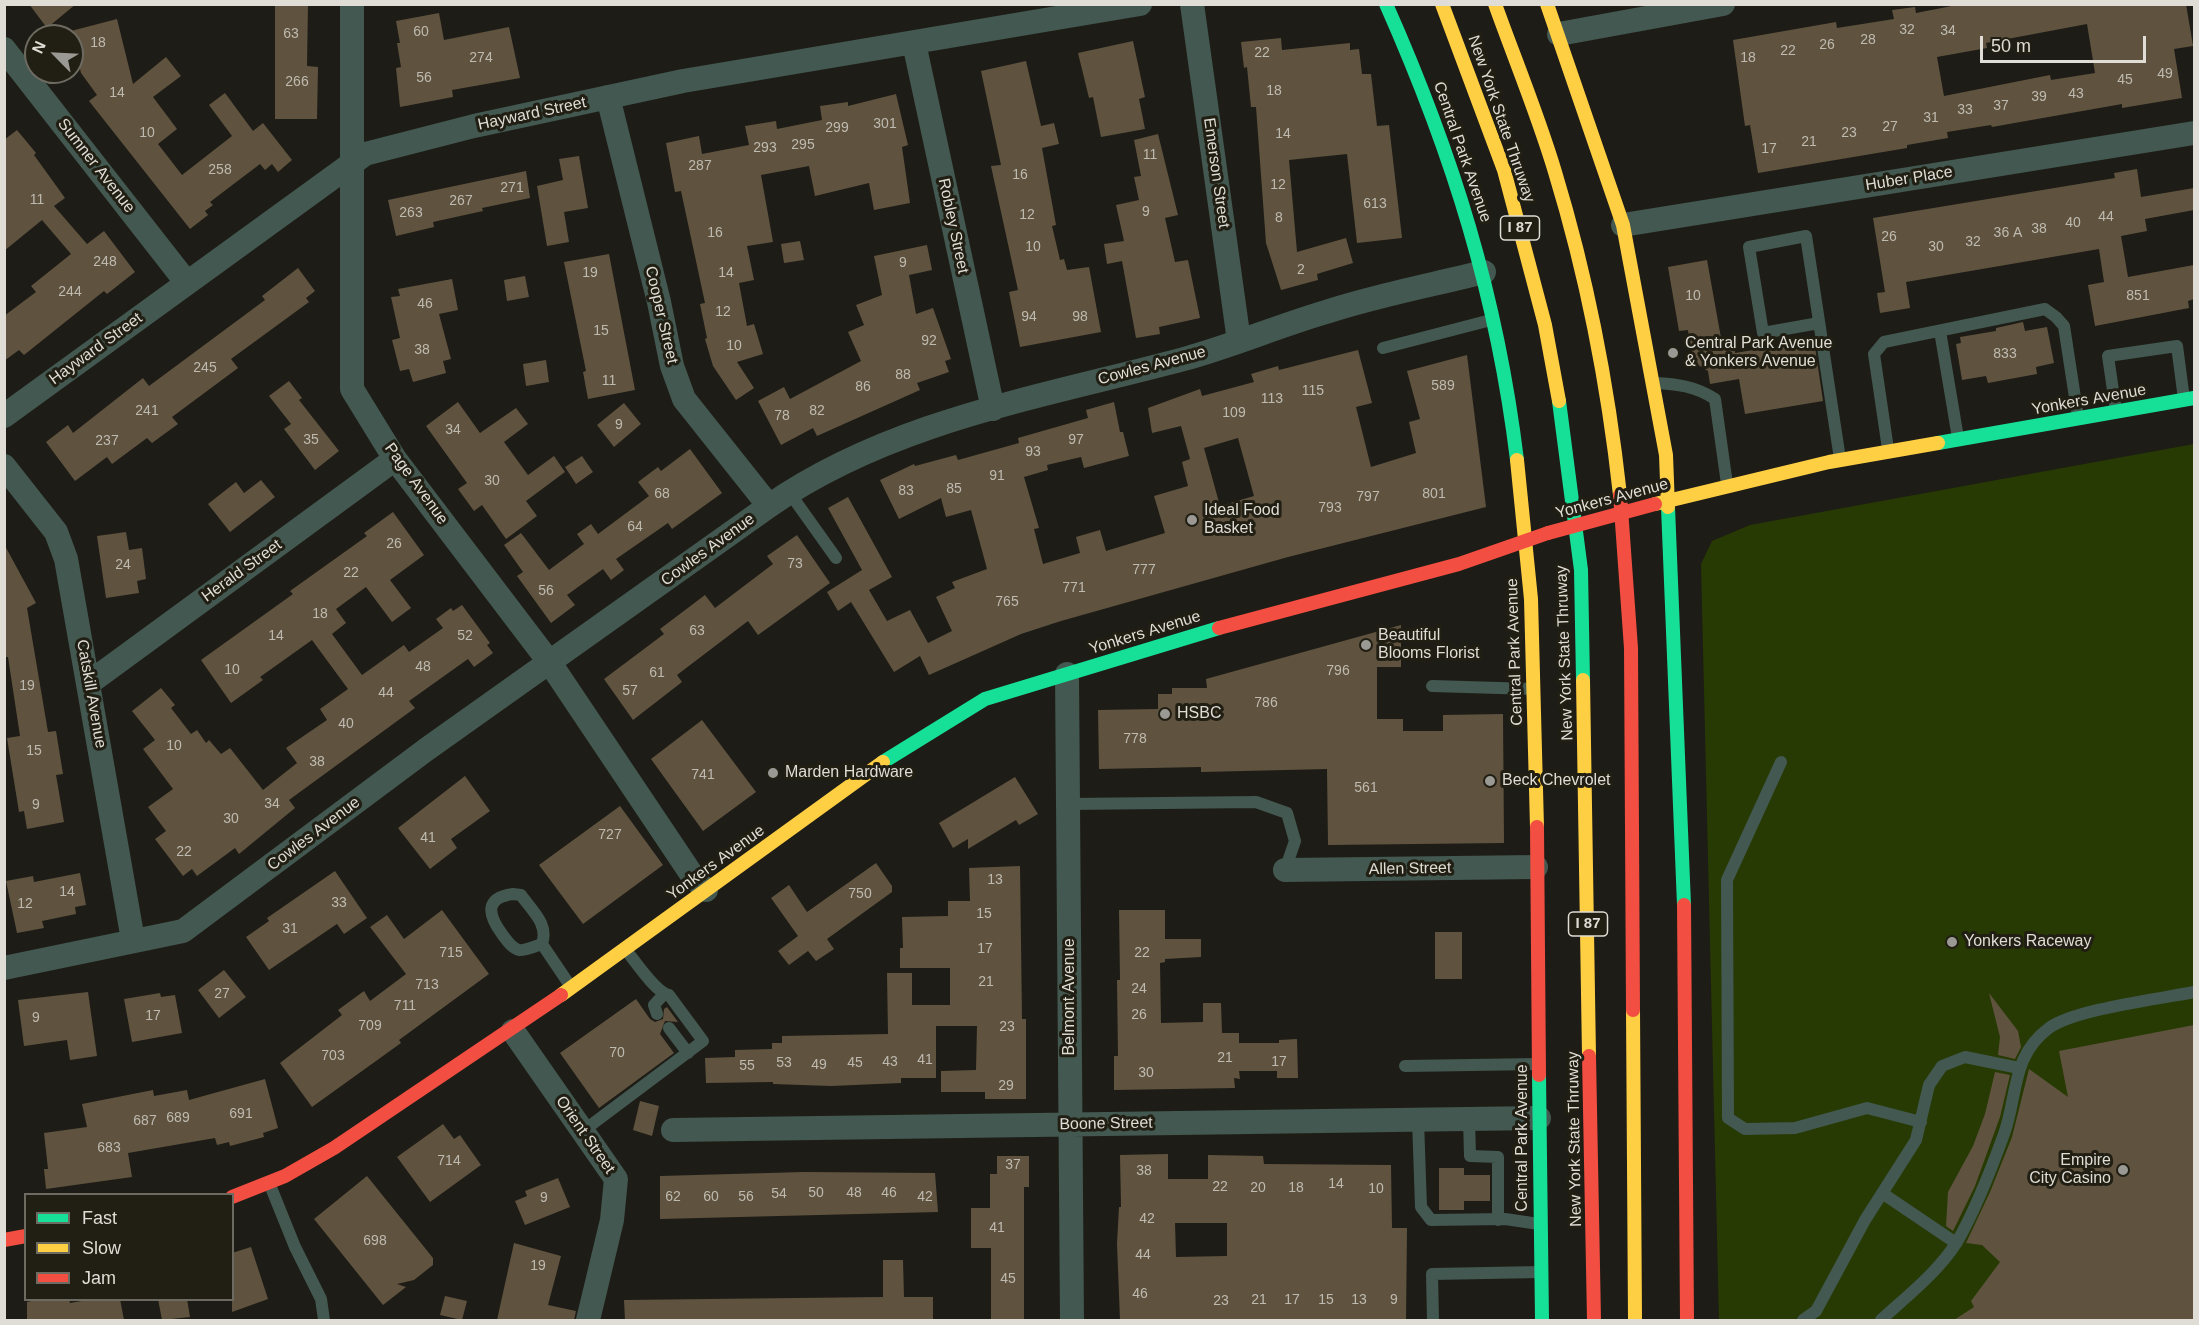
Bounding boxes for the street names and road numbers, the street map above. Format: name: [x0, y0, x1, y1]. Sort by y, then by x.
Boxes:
street label: New York State Thruway: [1463, 33, 1539, 205]
street label: Central Park Avenue: [1429, 79, 1495, 225]
street label: Hayward Street: [476, 93, 588, 135]
street label: Sumner Avenue: [53, 115, 139, 217]
street label: Emerson Street: [1199, 117, 1233, 229]
street label: Huber Place: [1864, 163, 1954, 195]
street label: Robley Street: [934, 177, 972, 275]
road number: I 87: [1500, 216, 1540, 240]
street label: Cooper Street: [640, 264, 682, 366]
street label: Hayward Street: [46, 309, 146, 389]
street label: Cowles Avenue: [1096, 342, 1208, 390]
street label: Yonkers Avenue: [2030, 381, 2148, 419]
street label: Page Avenue: [380, 440, 452, 528]
street label: Yonkers Avenue: [1554, 475, 1670, 523]
street label: Cowles Avenue: [658, 510, 758, 590]
street label: Herald Street: [198, 536, 286, 606]
street label: New York State Thruway: [1552, 565, 1578, 741]
street label: Central Park Avenue: [1503, 578, 1527, 726]
street label: Yonkers Avenue: [1087, 607, 1203, 659]
street label: Catskill Avenue: [72, 638, 110, 750]
street label: Cowles Avenue: [264, 793, 364, 875]
street label: Yonkers Avenue: [664, 821, 768, 905]
street label: Allen Street: [1368, 859, 1452, 879]
road number: I 87: [1568, 912, 1608, 936]
street label: Belmont Avenue: [1060, 938, 1080, 1056]
street label: New York State Thruway: [1564, 1051, 1586, 1227]
street label: Central Park Avenue: [1513, 1064, 1533, 1212]
street label: Orient Street: [551, 1092, 619, 1178]
street label: Boone Street: [1059, 1114, 1153, 1134]

